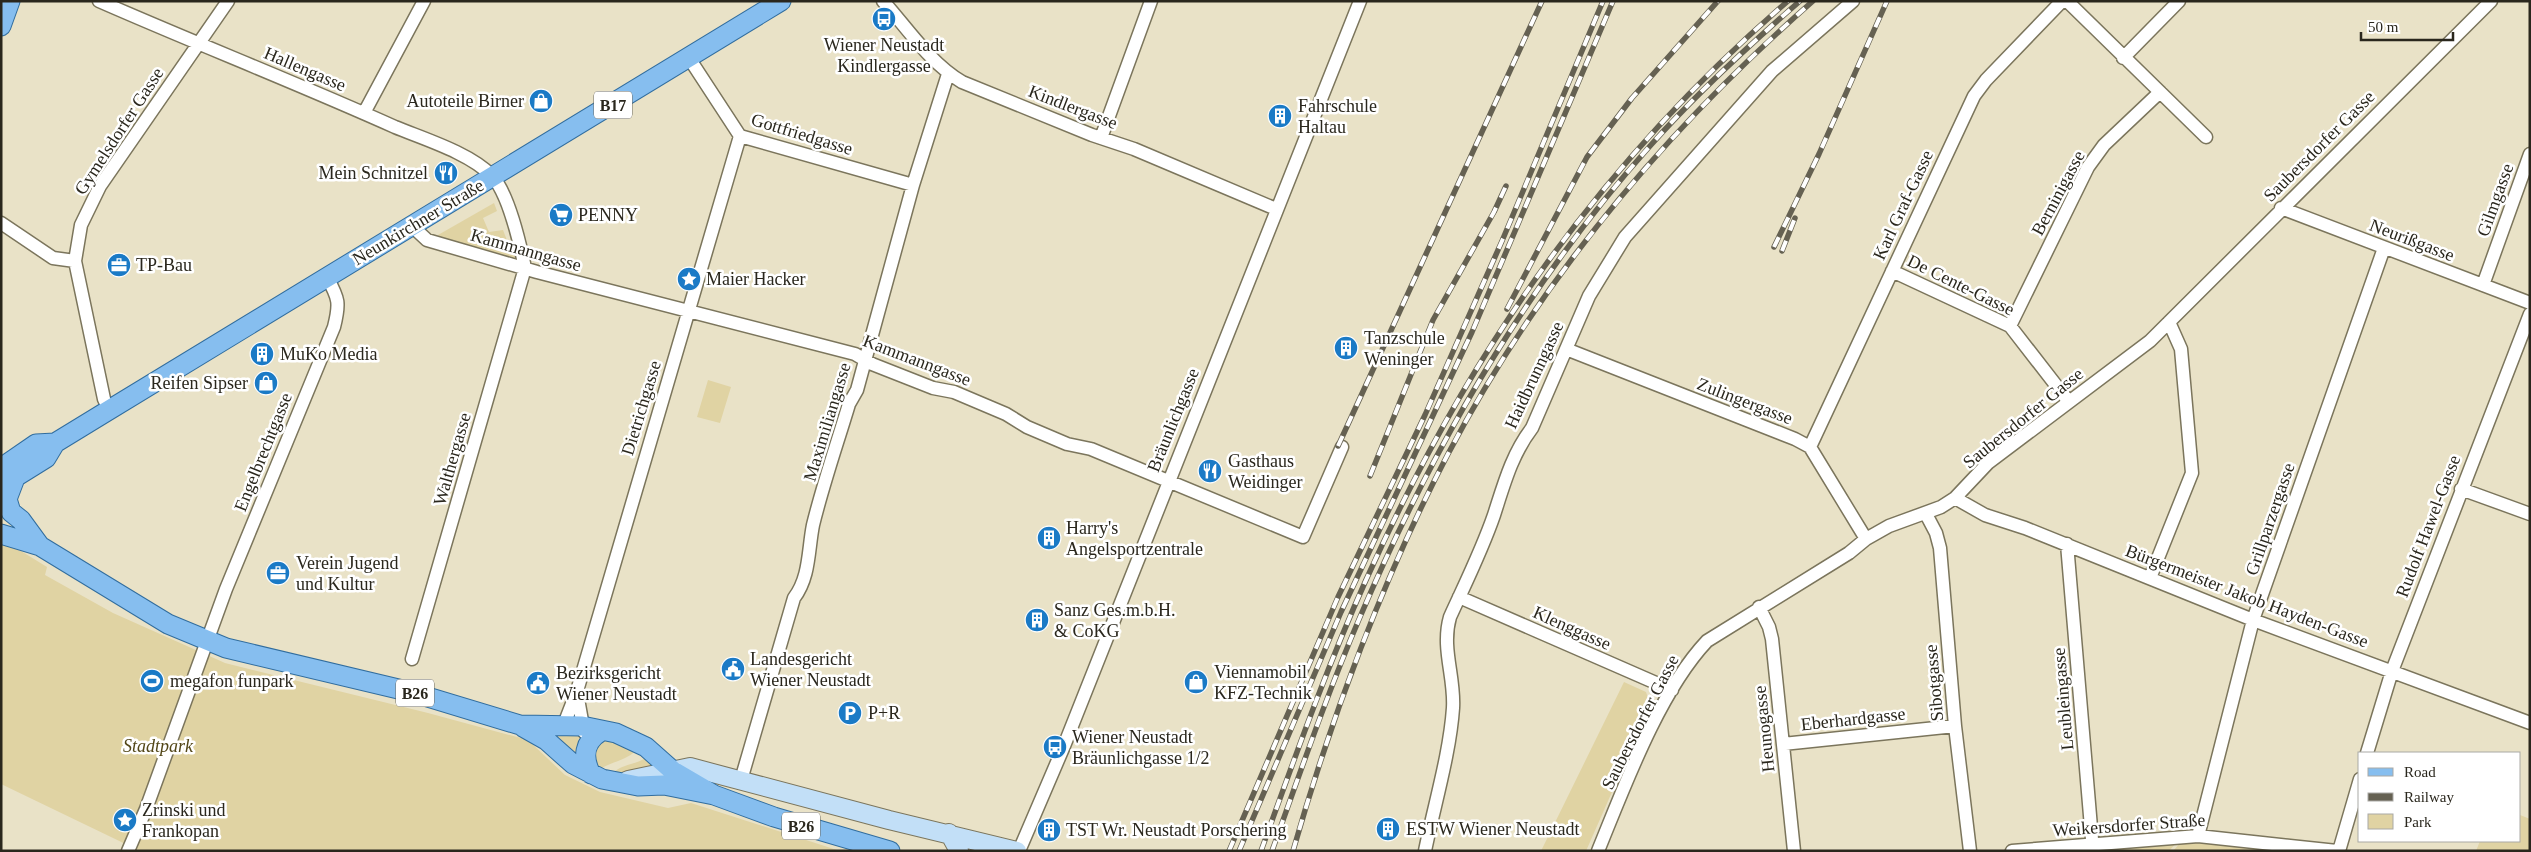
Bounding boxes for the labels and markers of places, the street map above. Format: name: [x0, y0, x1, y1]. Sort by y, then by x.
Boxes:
bus stop icon: Wiener Neustadt Kindlergasse: [871, 6, 897, 32]
place label: Wiener Neustadt Kindlergasse: [824, 35, 944, 76]
shop icon: Autoteile Birner: [528, 88, 554, 114]
place label: Autoteile Birner: [407, 91, 524, 111]
place label: Fahrschule Haltau: [1298, 96, 1377, 137]
building icon: Fahrschule Haltau: [1267, 103, 1293, 129]
restaurant icon: Mein Schnitzel: [433, 160, 459, 186]
place label: Mein Schnitzel: [319, 163, 428, 183]
supermarket icon: PENNY: [548, 202, 574, 228]
place label: PENNY: [578, 205, 638, 225]
office icon: TP-Bau: [106, 252, 132, 278]
place label: TP-Bau: [136, 255, 192, 275]
place icon: Maier Hacker: [676, 266, 702, 292]
place label: Maier Hacker: [706, 269, 805, 289]
place label: Tanzschule Weninger: [1364, 328, 1445, 369]
building icon: Tanzschule Weninger: [1333, 335, 1359, 361]
building icon: MuKo Media: [249, 341, 275, 367]
place label: MuKo Media: [280, 344, 378, 364]
shop icon: Reifen Sipser: [253, 370, 279, 396]
place label: Reifen Sipser: [151, 373, 248, 393]
place label: Gasthaus Weidinger: [1228, 451, 1303, 492]
restaurant icon: Gasthaus Weidinger: [1197, 458, 1223, 484]
place label: Harry's Angelsportzentrale: [1066, 518, 1203, 559]
building icon: Harry's Angelsportzentrale: [1036, 525, 1062, 551]
place label: Verein Jugend und Kultur: [296, 553, 398, 594]
office icon: Verein Jugend und Kultur: [265, 560, 291, 586]
place label: Sanz Ges.m.b.H. & CoKG: [1054, 600, 1175, 641]
building icon: Sanz Ges.m.b.H. & CoKG: [1024, 607, 1050, 633]
place label: Landesgericht Wiener Neustadt: [750, 649, 871, 690]
public building icon: Landesgericht Wiener Neustadt: [720, 656, 746, 682]
place label: Viennamobil KFZ-Technik: [1214, 662, 1312, 703]
place label: Bezirksgericht Wiener Neustadt: [556, 663, 677, 704]
sports icon: megafon funpark: [139, 668, 165, 694]
shop icon: Viennamobil KFZ-Technik: [1183, 669, 1209, 695]
public building icon: Bezirksgericht Wiener Neustadt: [525, 670, 551, 696]
place label: megafon funpark: [170, 671, 293, 691]
parking icon: P+R: [837, 700, 863, 726]
place label: P+R: [868, 703, 900, 723]
place label: Wiener Neustadt Bräunlichgasse 1/2: [1072, 727, 1209, 768]
bus stop icon: Wiener Neustadt Bräunlichgasse 1/2: [1042, 734, 1068, 760]
place label: Zrinski und Frankopan: [142, 800, 226, 841]
place icon: Zrinski und Frankopan: [112, 807, 138, 833]
building icon: ESTW Wiener Neustadt: [1375, 816, 1401, 842]
building icon: TST Wr. Neustadt Porschering: [1036, 817, 1062, 843]
place label: ESTW Wiener Neustadt: [1406, 819, 1580, 839]
place label: TST Wr. Neustadt Porschering: [1066, 820, 1287, 840]

